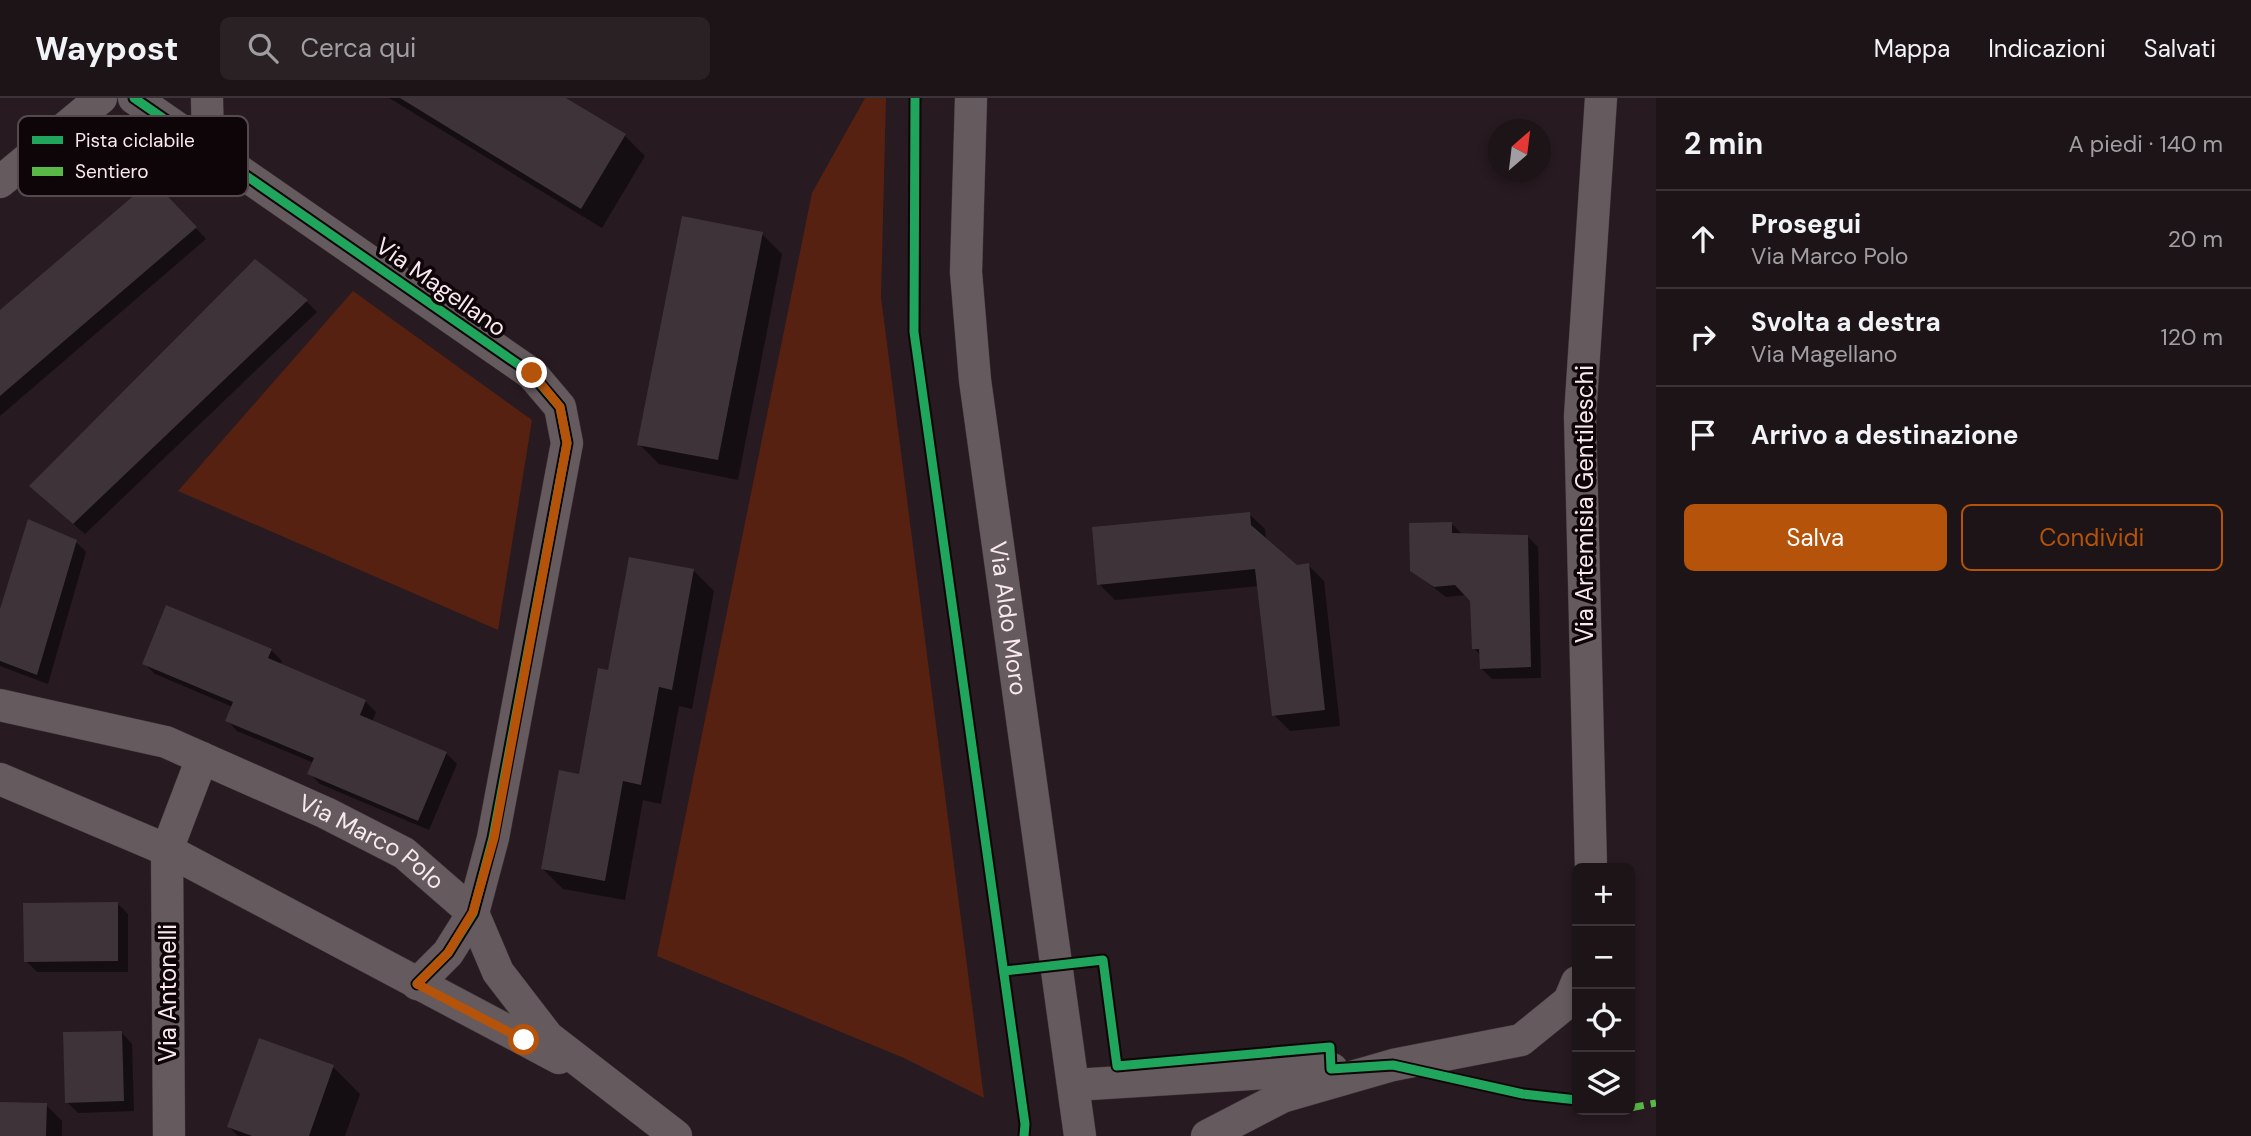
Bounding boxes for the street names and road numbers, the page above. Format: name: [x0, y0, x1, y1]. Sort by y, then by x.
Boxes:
street label: Via Magellano: [370, 230, 513, 343]
street label: Via Artemisia Gentileschi: [1569, 365, 1600, 643]
street label: Via Aldo Moro: [983, 539, 1035, 697]
street label: Via Marco Polo: [294, 787, 451, 896]
street label: Via Antonelli: [152, 924, 183, 1062]

